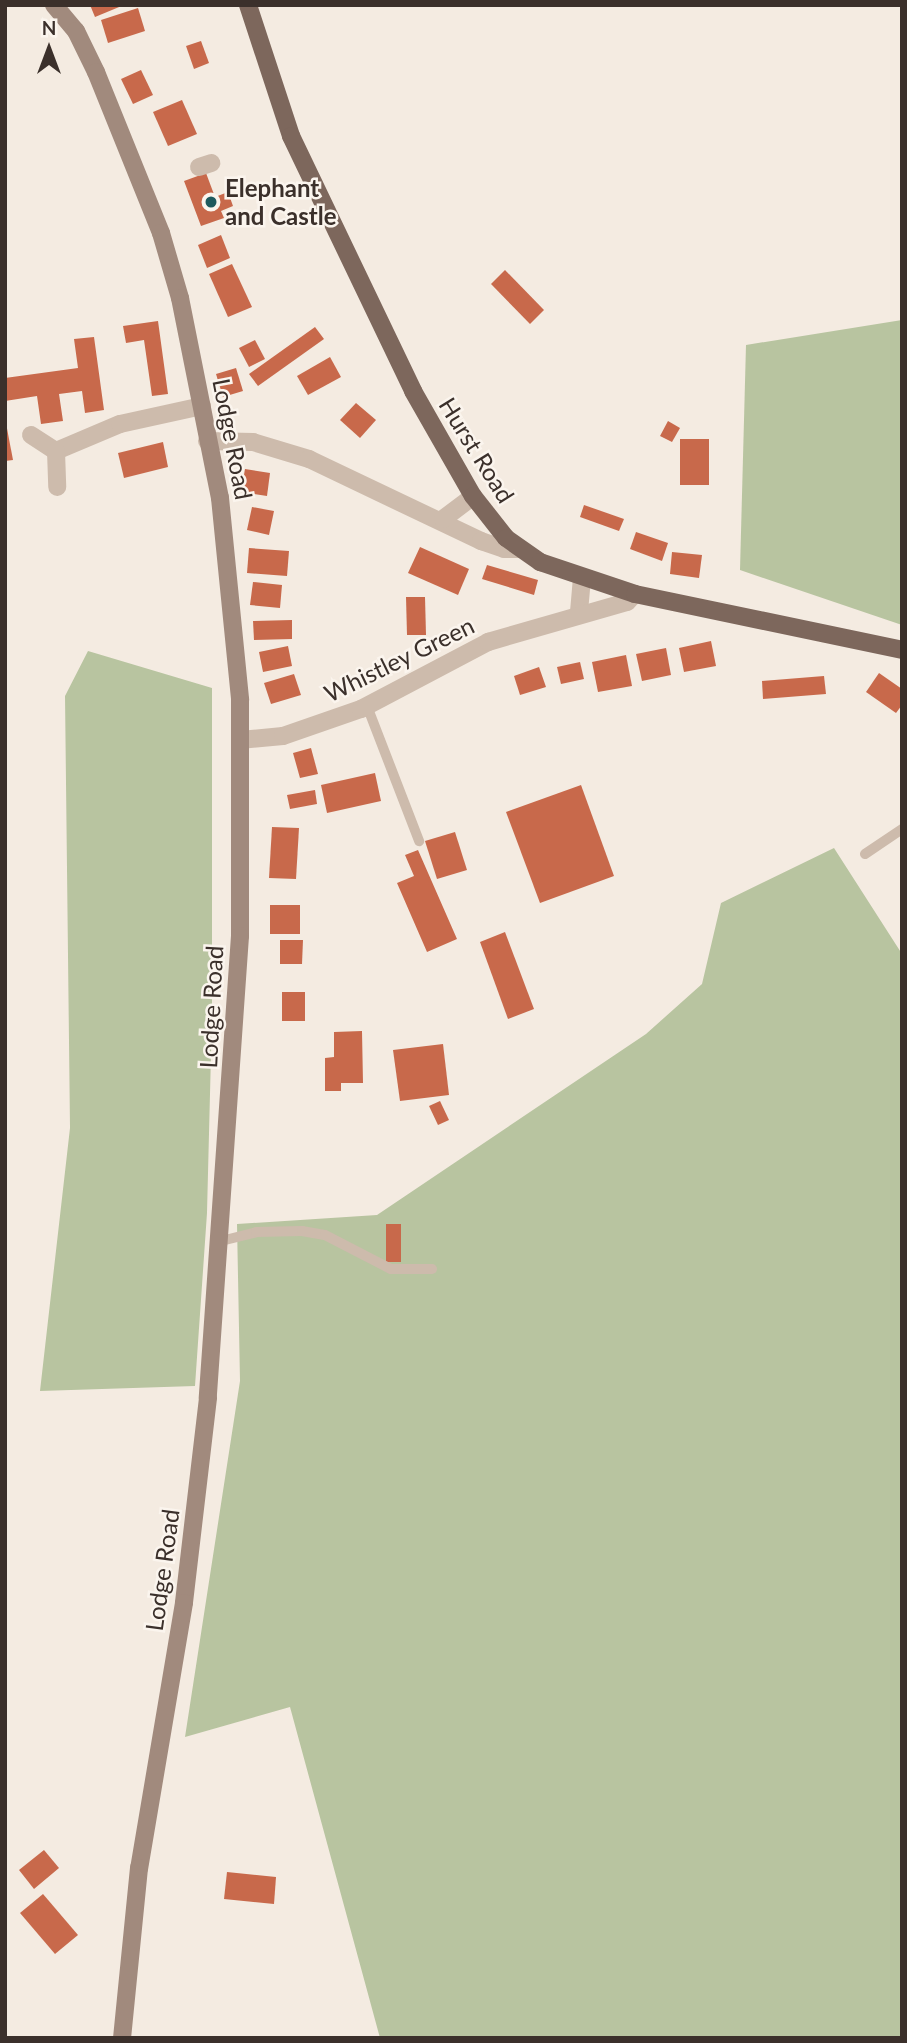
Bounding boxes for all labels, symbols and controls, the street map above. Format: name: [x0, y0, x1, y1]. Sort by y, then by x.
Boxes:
north arrow: [14, 14, 84, 84]
text: N: [42, 16, 56, 39]
place label: Elephant and Castle: [225, 174, 336, 230]
marker: Elephant and Castle: [203, 194, 219, 210]
street label: Lodge Road: [207, 376, 259, 502]
street label: Hurst Road: [433, 392, 521, 508]
street label: Whistley Green: [319, 610, 479, 708]
street label: Lodge Road: [193, 945, 229, 1069]
street label: Lodge Road: [139, 1507, 185, 1633]

